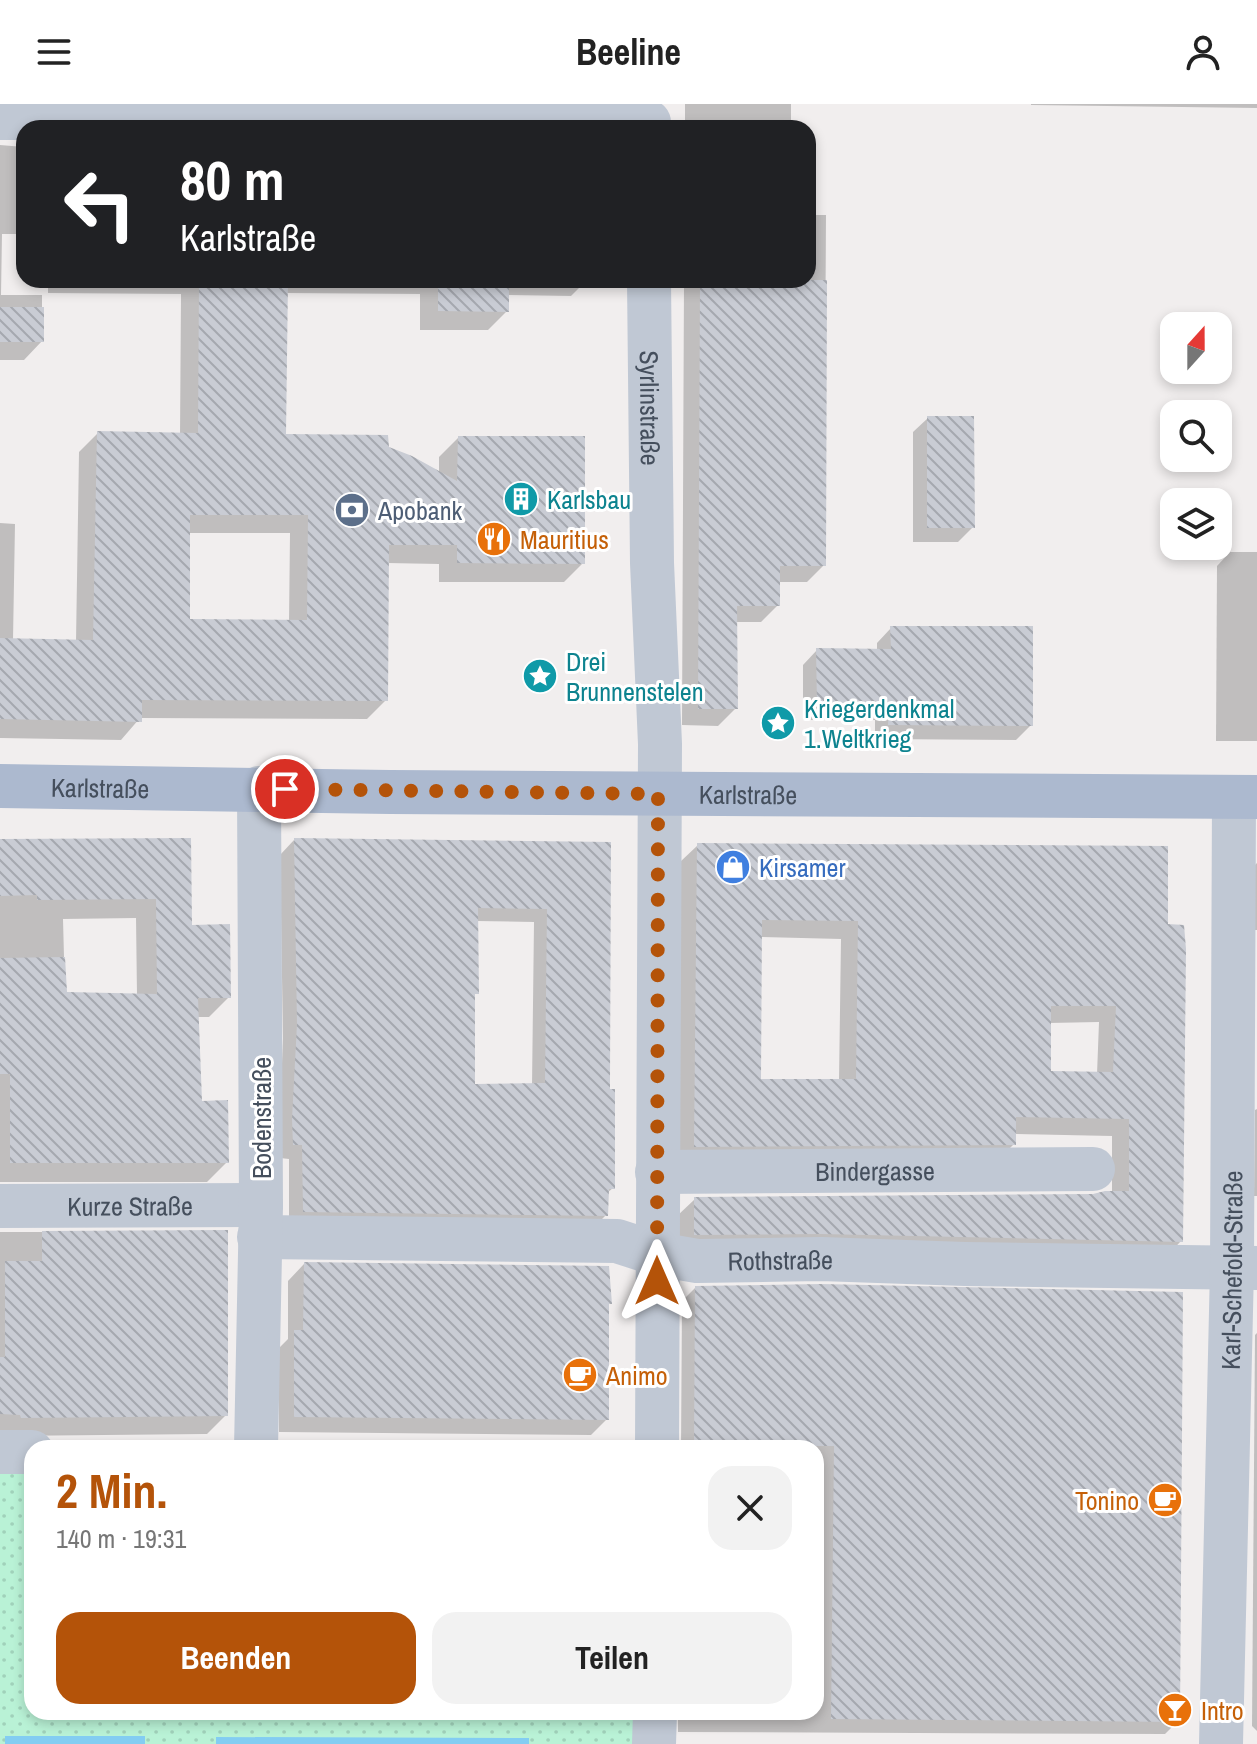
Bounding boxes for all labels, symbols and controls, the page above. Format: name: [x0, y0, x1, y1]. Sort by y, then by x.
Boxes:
text: Beeline: [576, 28, 681, 76]
icon: menu: [32, 30, 76, 74]
icon: person: [1181, 30, 1225, 74]
text: 80 m: [180, 142, 285, 217]
icon: left: [48, 152, 152, 256]
text: Karlstraße: [180, 214, 316, 262]
north arrow: [1160, 312, 1232, 384]
map controls: [1160, 312, 1232, 560]
street label: Syrlinstraße: [632, 350, 668, 466]
button: search: [1160, 400, 1232, 472]
building icon: Karlsbau: [502, 480, 540, 518]
place label: Karlsbau: [547, 482, 631, 517]
button: layers: [1160, 488, 1232, 560]
bank icon: Apobank: [333, 491, 371, 529]
place label: Apobank: [377, 493, 463, 528]
restaurant icon: Mauritius: [475, 520, 513, 558]
place label: Mauritius: [520, 522, 609, 557]
place label: Drei Brunnenstelen: [566, 644, 704, 709]
place icon: Drei Brunnenstelen: [521, 657, 559, 695]
place label: Kriegerdenkmal 1.Weltkrieg: [804, 691, 955, 756]
place icon: Kriegerdenkmal 1.Weltkrieg: [759, 704, 797, 742]
pin: [251, 755, 319, 823]
icon: arrive: [263, 767, 307, 811]
street label: Karlstraße: [51, 769, 149, 806]
street label: Karlstraße: [699, 776, 797, 812]
shop icon: Kirsamer: [714, 848, 752, 886]
place label: Kirsamer: [759, 850, 845, 885]
street label: Bodenstraße: [244, 1057, 279, 1179]
street label: Bindergasse: [815, 1153, 935, 1188]
street label: Karl-Schefold-Straße: [1212, 1170, 1250, 1370]
street label: Kurze Straße: [67, 1188, 193, 1223]
position arrow: [615, 1239, 699, 1323]
street label: Rothstraße: [727, 1241, 834, 1278]
cafe icon: Animo: [561, 1356, 599, 1394]
place label: Animo: [605, 1358, 668, 1393]
text: 2 Min.: [56, 1458, 168, 1523]
button: close: [708, 1466, 792, 1550]
cafe icon: Tonino: [1146, 1481, 1184, 1519]
place label: Tonino: [1075, 1483, 1139, 1518]
text: 140 m · 19:31: [56, 1521, 186, 1556]
button: Beenden: [56, 1612, 416, 1704]
button: Teilen: [432, 1612, 792, 1704]
bar icon: Intro: [1156, 1691, 1194, 1729]
place label: Intro: [1201, 1693, 1244, 1728]

